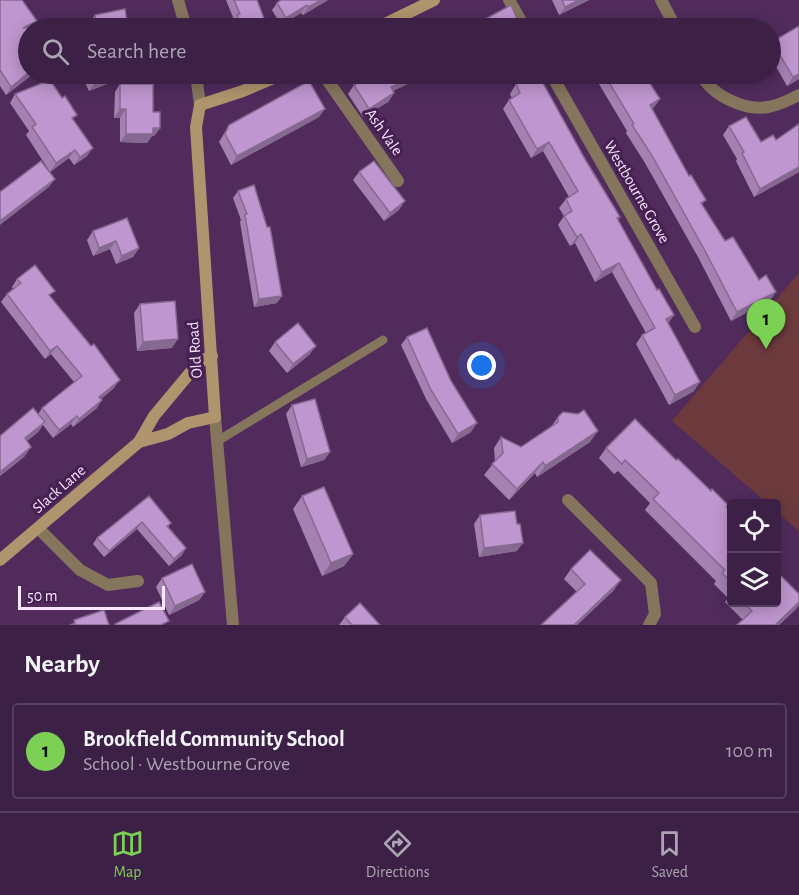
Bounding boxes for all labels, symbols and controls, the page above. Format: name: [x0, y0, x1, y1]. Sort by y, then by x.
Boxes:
search box: [18, 18, 781, 84]
icon: search: [39, 35, 72, 68]
text: Search here: [87, 40, 186, 62]
street label: Ash Vale: [362, 106, 406, 158]
street label: Westbourne Grove: [601, 138, 673, 246]
pin: 1: [746, 300, 786, 349]
street label: Old Road: [185, 321, 205, 379]
your location: [467, 351, 496, 380]
street label: Slack Lane: [29, 462, 89, 516]
map controls: [727, 499, 781, 607]
button: locate: [727, 499, 781, 553]
button: layers: [727, 553, 781, 607]
scale bar: [18, 583, 165, 610]
text: 50 m: [27, 588, 58, 604]
text: Nearby: [24, 651, 100, 677]
text: Brookfield Community School: [83, 728, 345, 750]
text: 1: [42, 741, 49, 761]
text: 100 m: [726, 741, 773, 761]
text: School · Westbourne Grove: [83, 754, 290, 774]
tab: Map: [111, 827, 144, 882]
tab: Directions: [366, 827, 430, 882]
tab: Saved: [651, 827, 688, 882]

